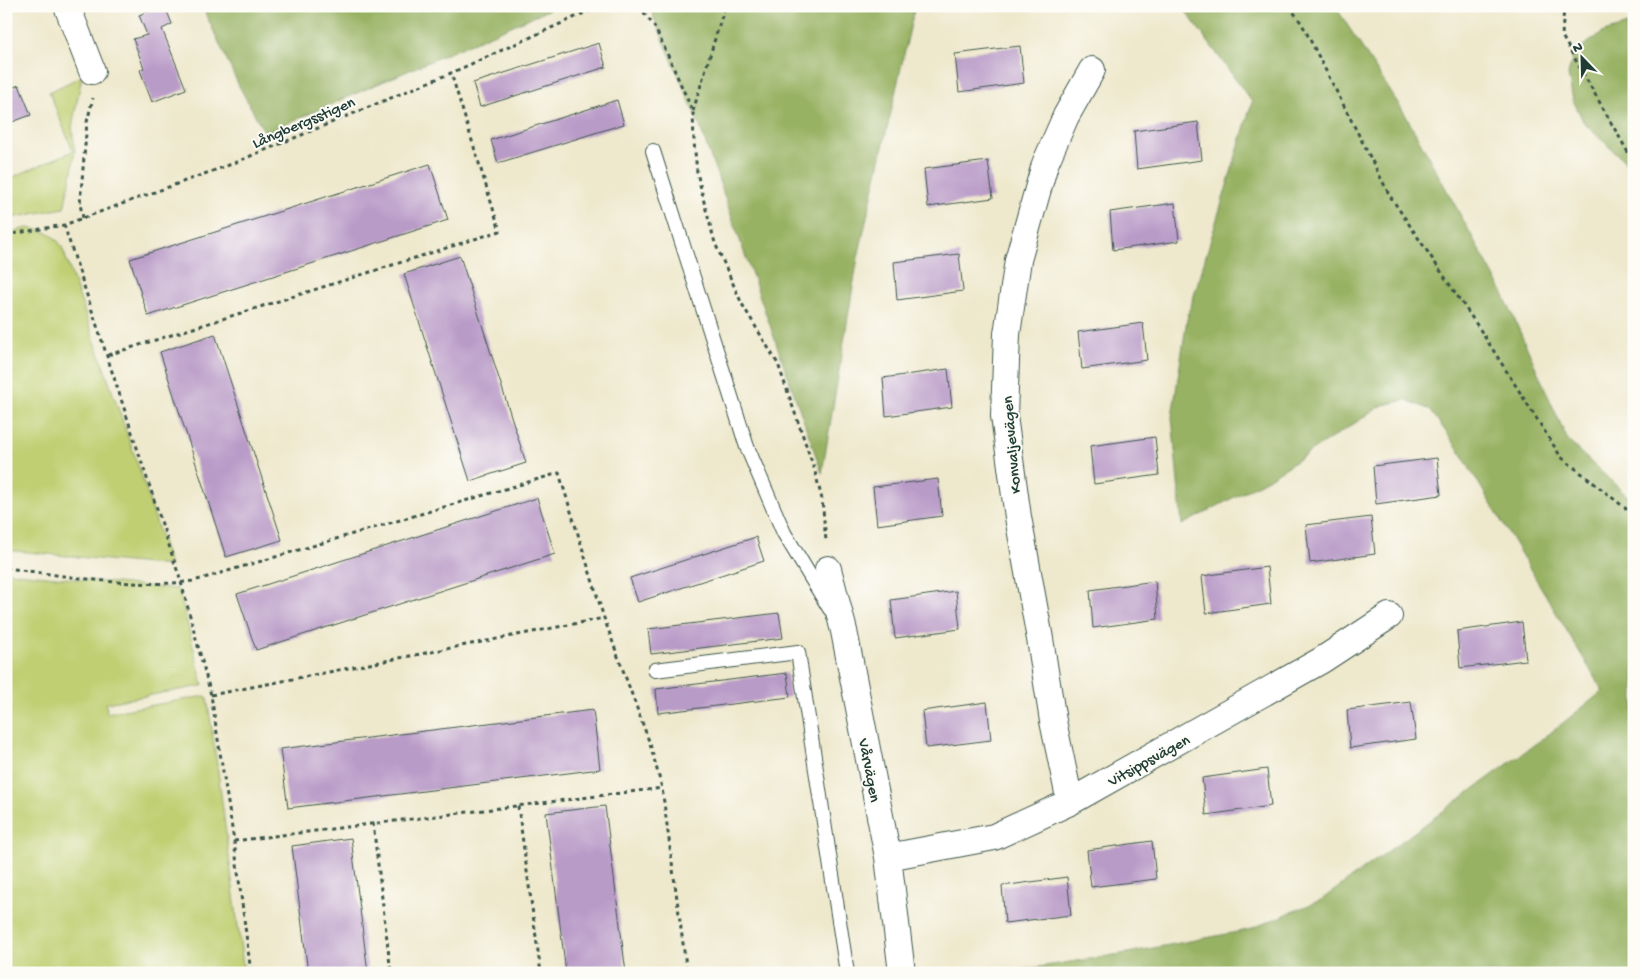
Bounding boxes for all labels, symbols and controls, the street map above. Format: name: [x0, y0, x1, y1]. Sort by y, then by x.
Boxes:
north arrow: [1558, 32, 1608, 82]
text: N: [1570, 39, 1585, 58]
street label: Långbergsstigen: [250, 94, 359, 154]
street label: Konvaljevägen: [1000, 395, 1027, 494]
street label: Vitsippsvägen: [1105, 732, 1194, 793]
street label: Vårvägen: [852, 736, 883, 804]

